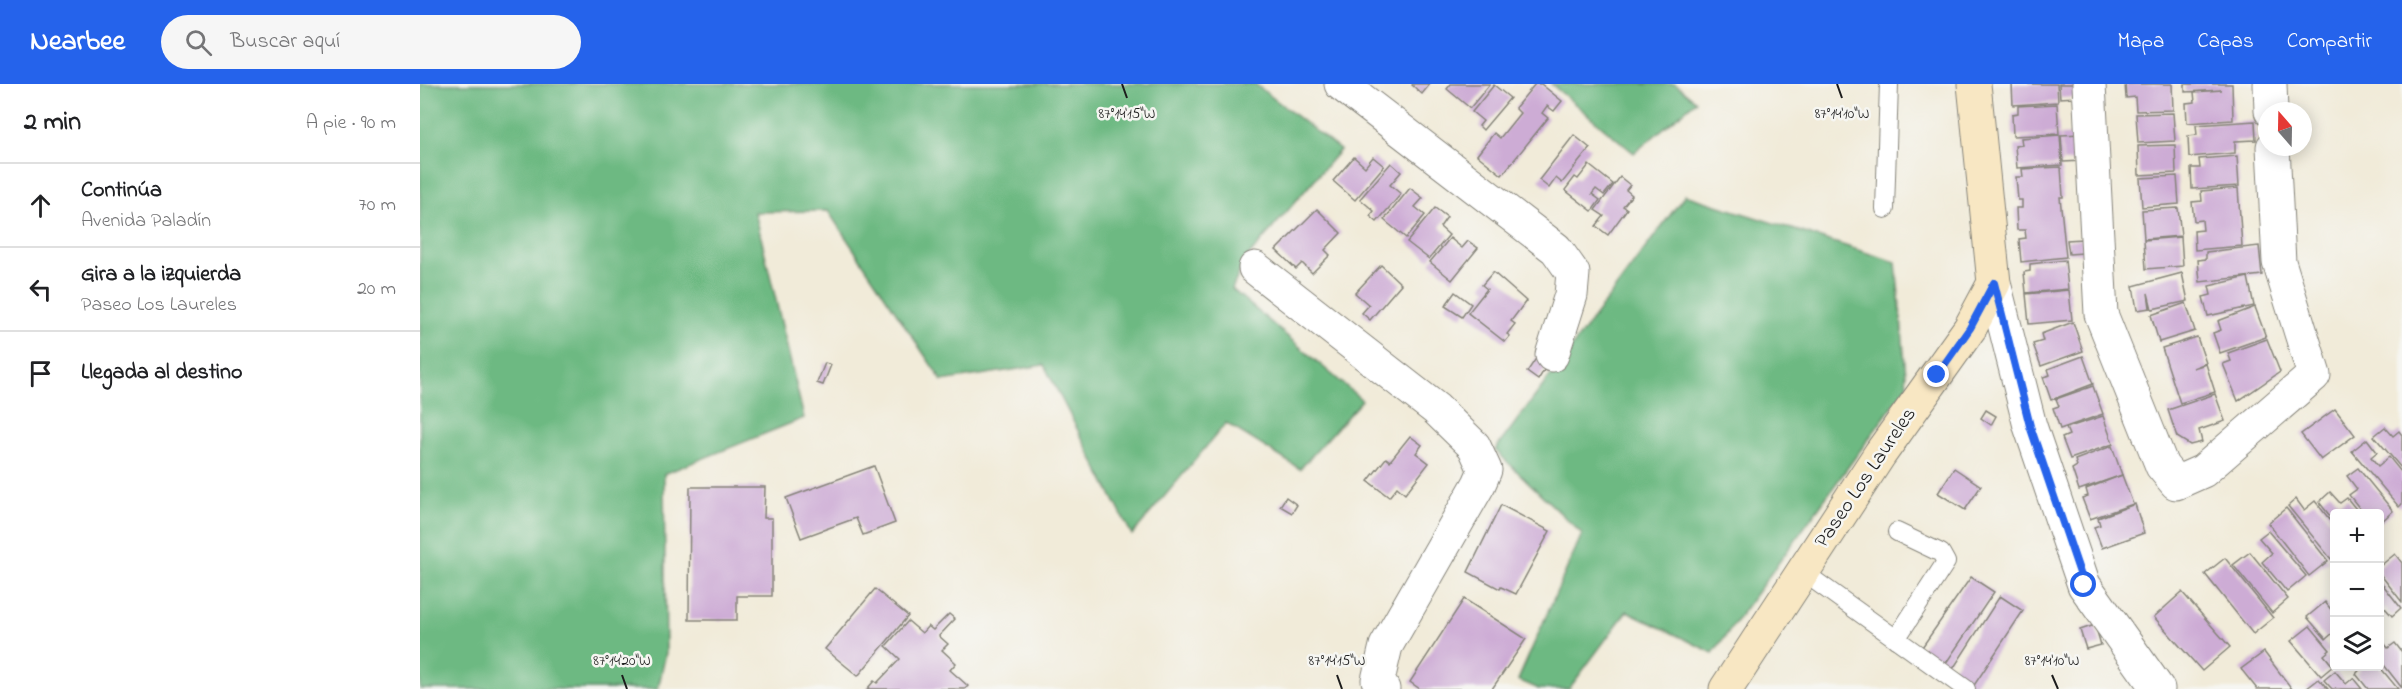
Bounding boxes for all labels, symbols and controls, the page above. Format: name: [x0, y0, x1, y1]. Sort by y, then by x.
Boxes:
search box: [161, 15, 581, 69]
text: Nearbee: [30, 22, 125, 63]
icon: search: [182, 26, 215, 59]
text: Buscar aquí: [230, 26, 340, 58]
text: Mapa: [2117, 27, 2164, 57]
text: Capas: [2197, 27, 2254, 57]
text: Compartir: [2287, 27, 2372, 57]
north arrow: [2258, 102, 2312, 156]
text: 87°14'15"W: [1099, 103, 1155, 125]
text: 87°14'10"W: [1815, 103, 1869, 125]
text: 2 min: [24, 104, 81, 142]
text: A pie · 90 m: [306, 109, 396, 138]
text: Continúa: [81, 175, 162, 207]
icon: ahead: [24, 189, 57, 222]
text: 70 m: [359, 191, 396, 220]
text: Avenida Paladín: [81, 207, 211, 236]
text: Gira a la izquierda: [81, 259, 241, 291]
icon: left: [24, 273, 57, 306]
text: 20 m: [357, 275, 396, 304]
text: Paseo Los Laureles: [81, 291, 237, 320]
icon: arrive: [24, 357, 57, 390]
text: Llegada al destino: [81, 357, 242, 389]
route end: [1923, 361, 1949, 387]
street label: Paseo Los Laureles: [1808, 402, 1924, 554]
map controls: [2330, 509, 2384, 671]
button: +: [2330, 509, 2384, 563]
button: −: [2330, 563, 2384, 617]
route start: [2070, 571, 2096, 597]
button: layers: [2330, 617, 2384, 671]
text: 87°14'20"W: [593, 650, 651, 672]
text: 87°14'15"W: [1309, 650, 1365, 672]
text: 87°14'10"W: [2025, 650, 2079, 672]

